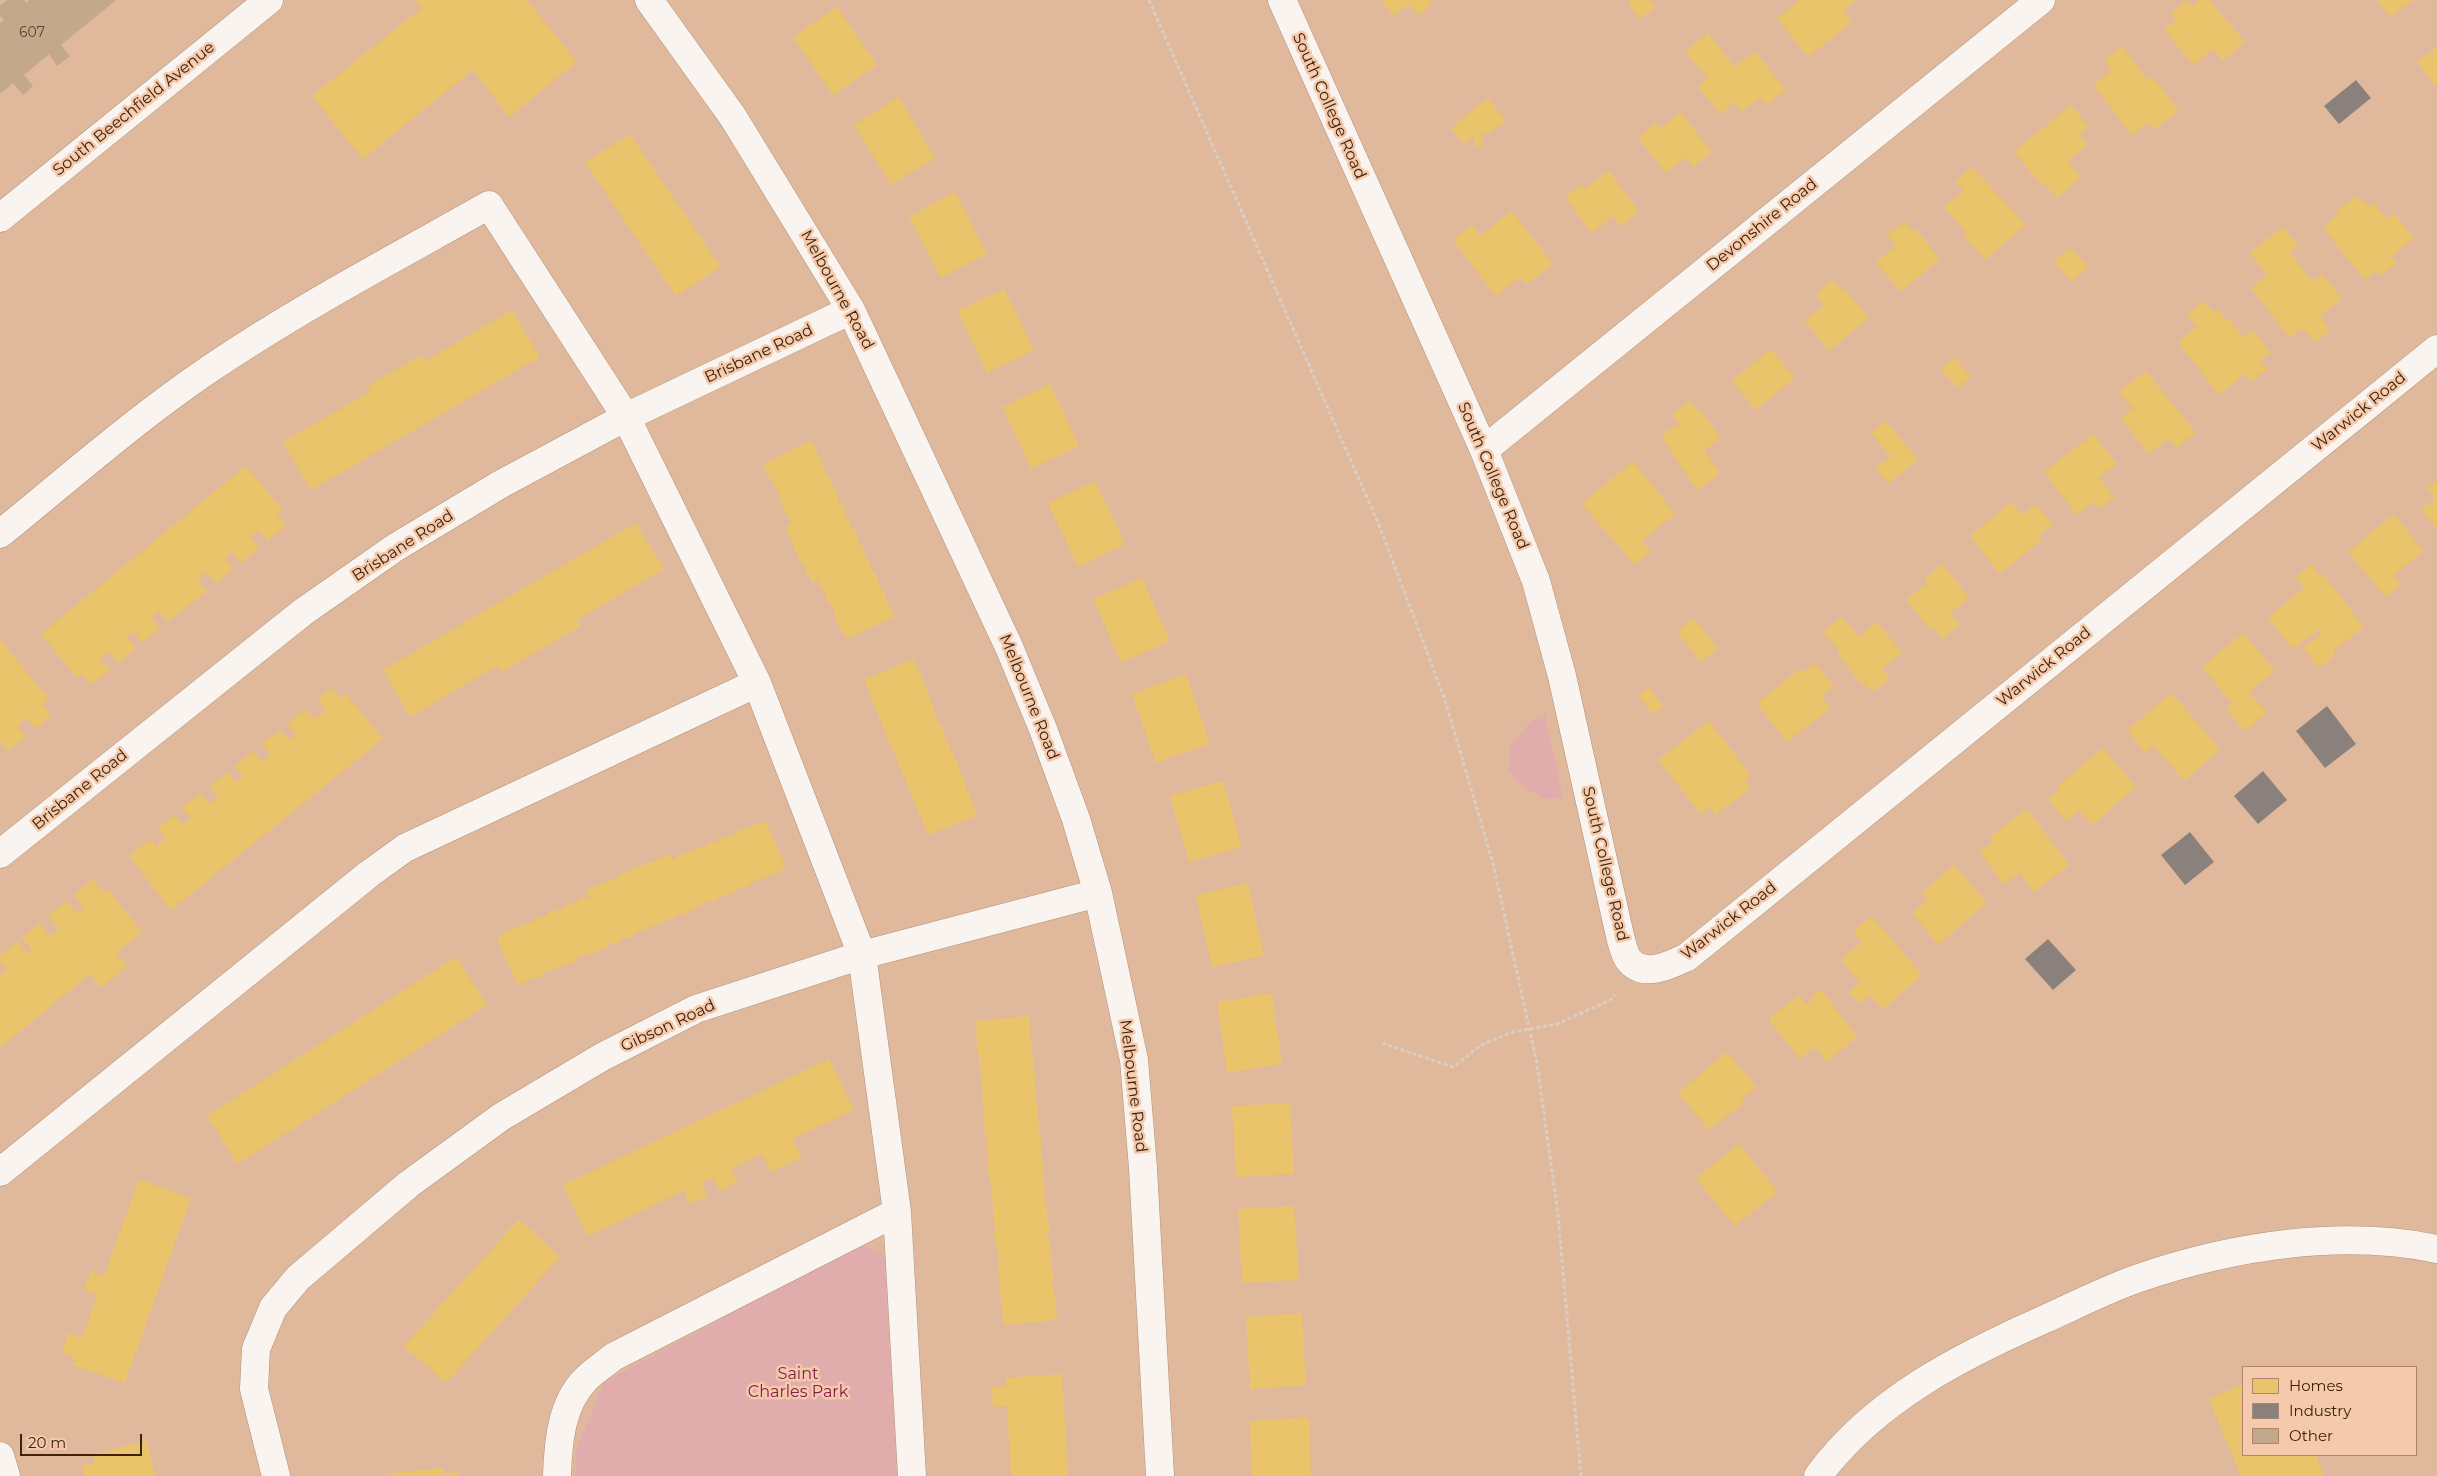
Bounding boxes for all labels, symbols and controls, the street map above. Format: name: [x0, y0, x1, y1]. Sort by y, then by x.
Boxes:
house number: 607: [19, 25, 45, 41]
street label: South College Road: [1288, 30, 1370, 182]
street label: South Beechfield Avenue: [49, 38, 219, 180]
street label: Devonshire Road: [1703, 174, 1821, 276]
street label: Melbourne Road: [796, 227, 878, 353]
street label: Brisbane Road: [702, 321, 816, 387]
street label: Warwick Road: [2308, 368, 2410, 456]
street label: South College Road: [1453, 400, 1533, 552]
street label: Brisbane Road: [349, 506, 457, 586]
street label: Warwick Road: [1993, 623, 2095, 711]
street label: Melbourne Road: [995, 631, 1063, 763]
street label: Brisbane Road: [28, 746, 132, 834]
street label: South College Road: [1578, 785, 1632, 943]
street label: Warwick Road: [1677, 878, 1781, 964]
street label: Gibson Road: [618, 996, 718, 1056]
street label: Melbourne Road: [1115, 1018, 1151, 1154]
park label: Saint Charles Park: [748, 1364, 848, 1402]
legend: [2242, 1366, 2417, 1456]
text: Homes: [2289, 1376, 2343, 1395]
text: Industry: [2289, 1401, 2351, 1420]
scale bar: [22, 1424, 145, 1456]
text: Other: [2289, 1426, 2333, 1445]
text: 20 m: [28, 1433, 66, 1452]

